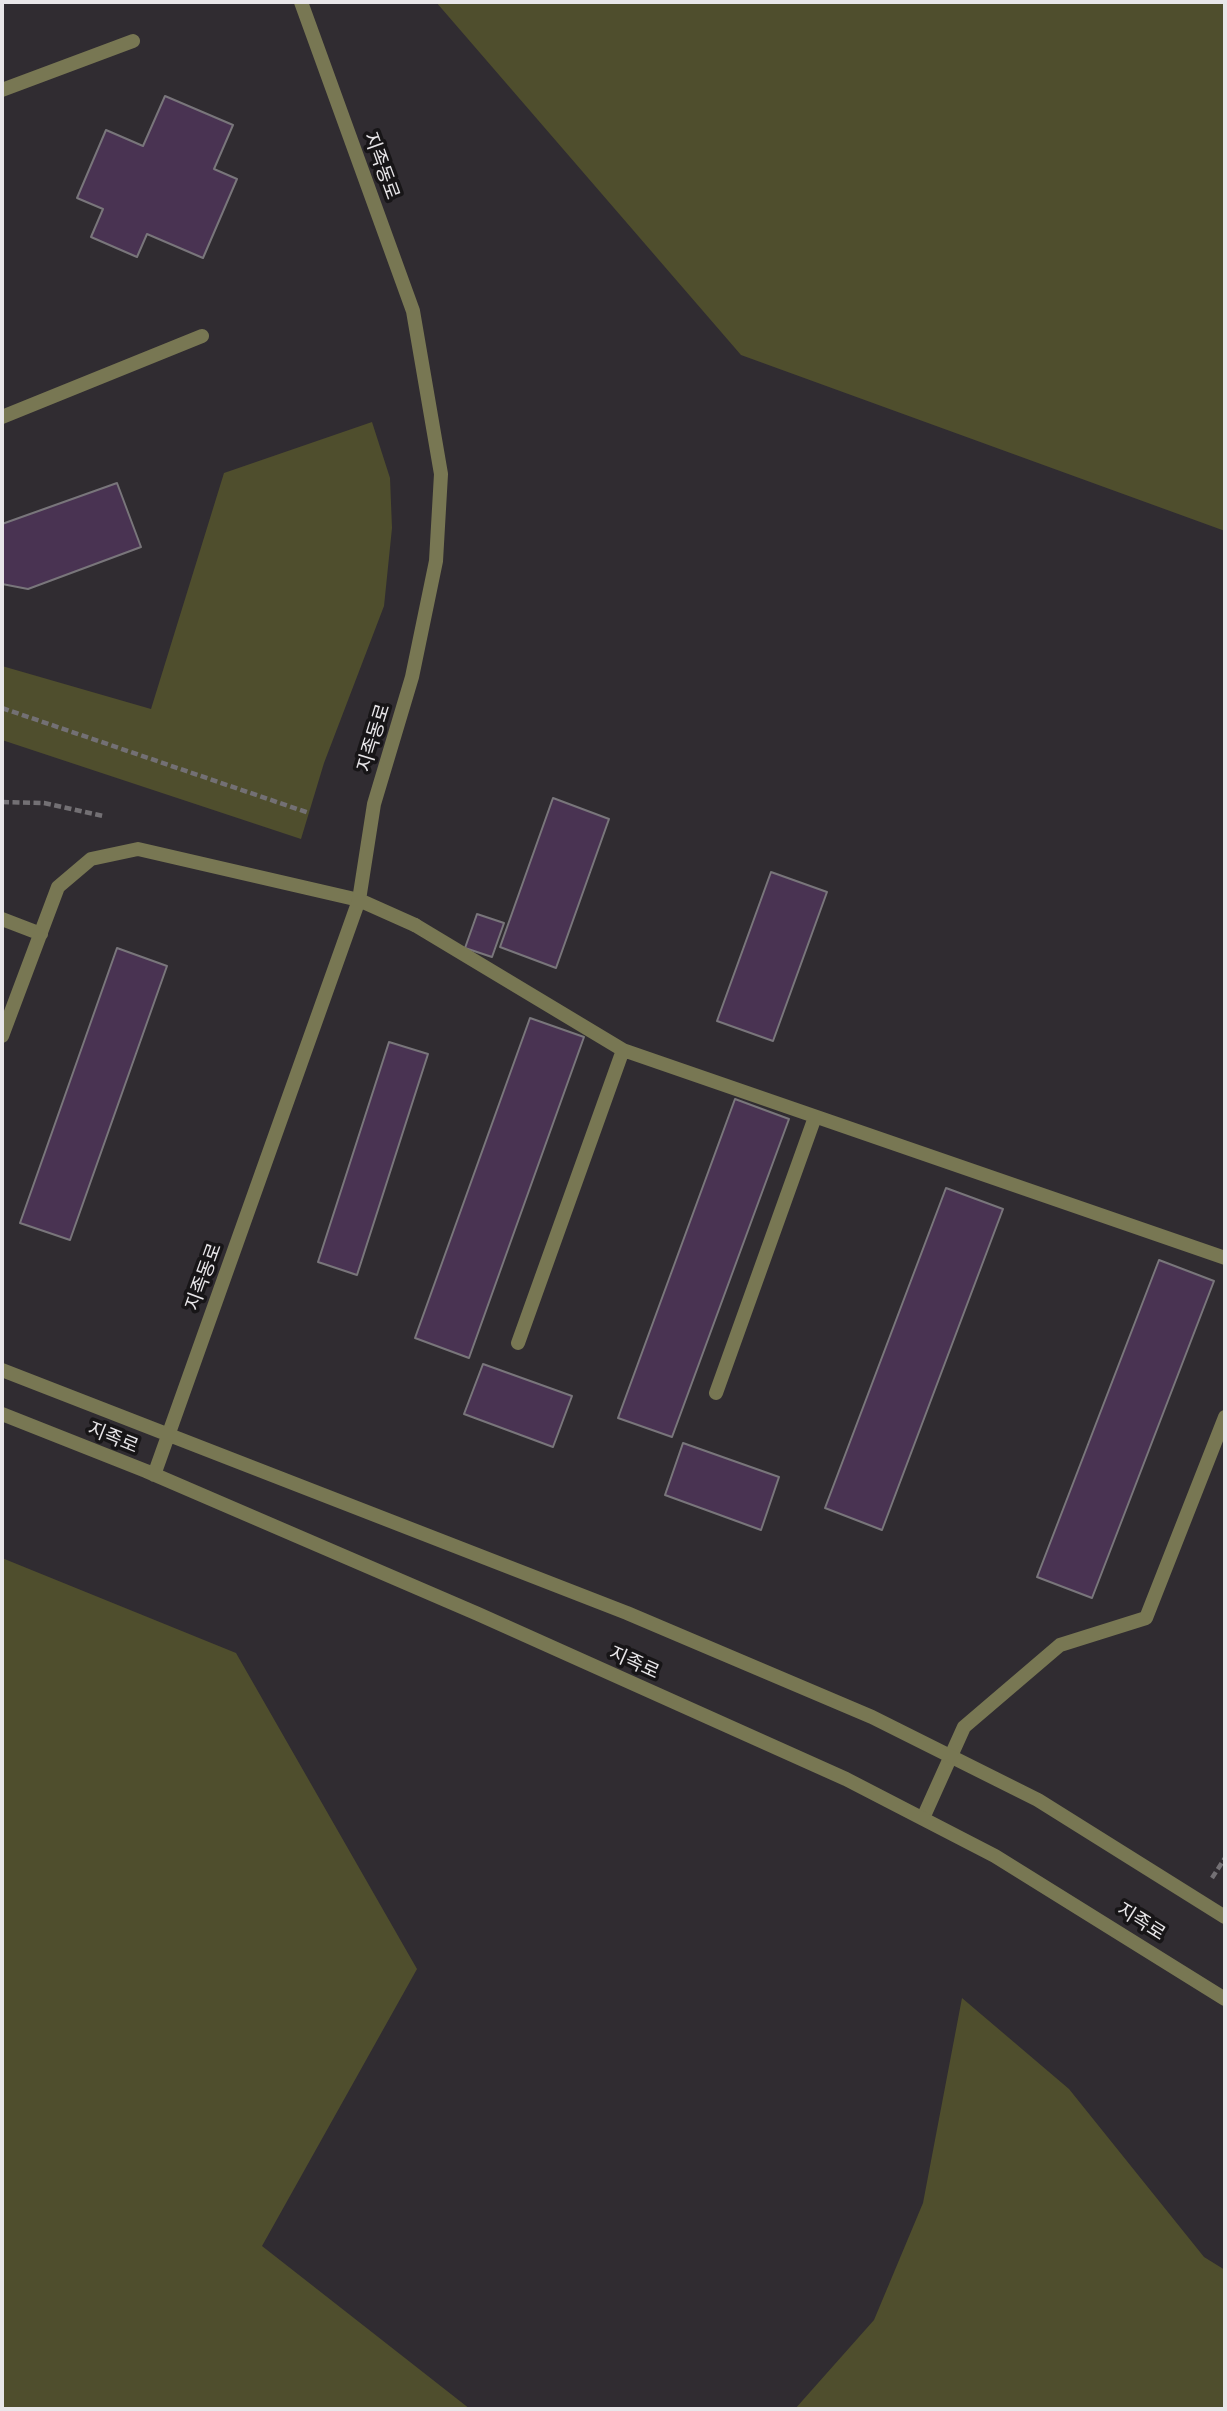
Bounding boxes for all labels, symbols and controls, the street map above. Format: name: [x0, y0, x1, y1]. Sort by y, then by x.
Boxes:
street label: 지족동로: [358, 129, 404, 203]
street label: 지족동로: [353, 701, 395, 775]
street label: 지족동로: [181, 1240, 227, 1314]
street label: 지족로: [84, 1418, 142, 1458]
street label: 지족로: [605, 1642, 663, 1684]
street label: 지족로: [1113, 1898, 1169, 1946]

